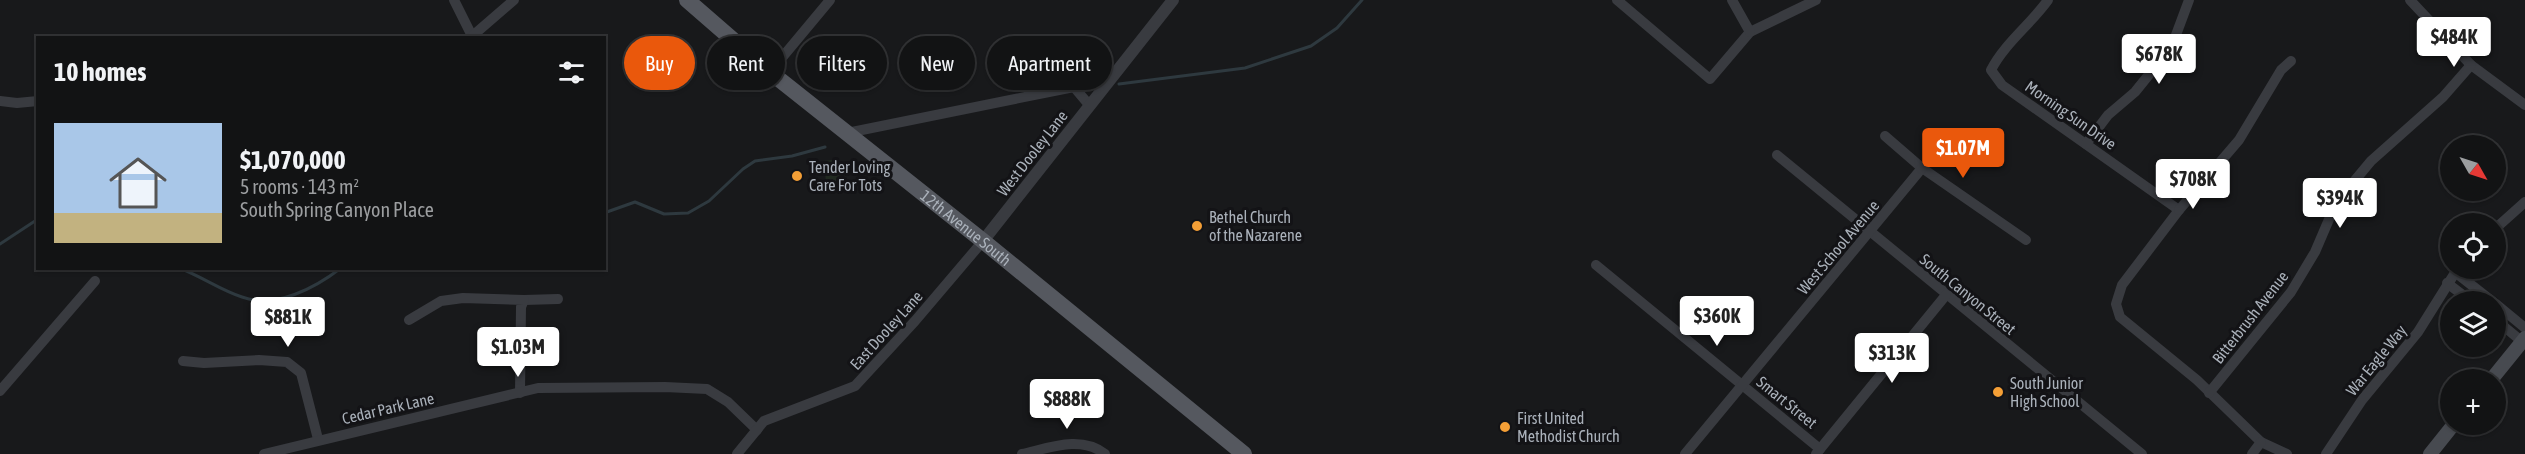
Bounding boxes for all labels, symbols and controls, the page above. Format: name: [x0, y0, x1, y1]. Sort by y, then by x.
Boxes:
pin: $484K: [2412, 17, 2496, 68]
text: $484K: [2431, 25, 2477, 48]
pin: $678K: [2117, 34, 2201, 85]
chip: Buy: [624, 36, 695, 90]
chip: Rent: [707, 36, 785, 90]
chip: Filters: [797, 36, 887, 90]
chip: New: [899, 36, 975, 90]
chip: Apartment: [987, 36, 1112, 90]
text: $678K: [2136, 42, 2182, 65]
icon: filters: [555, 56, 588, 89]
text: 10 homes: [54, 57, 147, 87]
street label: Morning Sun Drive: [2022, 77, 2120, 154]
street label: West Dooley Lane: [993, 107, 1072, 200]
pin: $1.07M: [1914, 128, 2012, 179]
north arrow: [2440, 135, 2506, 201]
map controls: [2440, 135, 2506, 435]
text: $1.07M: [1936, 136, 1990, 159]
text: $1,070,000: [240, 145, 346, 175]
icon: home: [102, 147, 174, 219]
place label: Tender Loving Care For Tots: [809, 158, 890, 194]
pin: $708K: [2151, 159, 2235, 210]
text: $708K: [2170, 167, 2216, 190]
marker: Tender Loving Care For Tots: [790, 169, 804, 183]
text: 5 rooms · 143 m²: [240, 175, 359, 198]
pin: $394K: [2298, 178, 2382, 229]
street label: 12th Avenue South: [917, 186, 1015, 269]
text: $394K: [2317, 186, 2363, 209]
street label: West School Avenue: [1794, 196, 1882, 298]
text: South Spring Canyon Place: [240, 198, 434, 221]
place label: Bethel Church of the Nazarene: [1209, 208, 1302, 244]
button: locate: [2440, 213, 2506, 279]
marker: Bethel Church of the Nazarene: [1190, 219, 1204, 233]
street label: South Canyon Street: [1916, 250, 2020, 339]
street label: Bitterbrush Avenue: [2208, 267, 2292, 367]
street label: East Dooley Lane: [846, 287, 927, 374]
button: layers: [2440, 291, 2506, 357]
pin: $360K: [1675, 296, 1759, 347]
pin: $881K: [246, 297, 330, 348]
text: $360K: [1694, 304, 1740, 327]
text: $881K: [265, 305, 311, 328]
street label: War Eagle Way: [2342, 321, 2411, 399]
pin: $1.03M: [469, 327, 567, 378]
pin: $313K: [1850, 333, 1934, 384]
text: $1.03M: [491, 335, 545, 358]
text: $313K: [1869, 341, 1915, 364]
button: +: [2440, 369, 2506, 435]
street label: Smart Street: [1753, 372, 1821, 432]
place label: South Junior High School: [2010, 374, 2083, 411]
pin: $888K: [1025, 379, 1109, 430]
marker: South Junior High School: [1991, 385, 2005, 399]
text: $888K: [1044, 387, 1090, 410]
street label: Cedar Park Lane: [340, 389, 436, 427]
place label: First United Methodist Church: [1517, 409, 1620, 445]
marker: First United Methodist Church: [1498, 420, 1512, 434]

